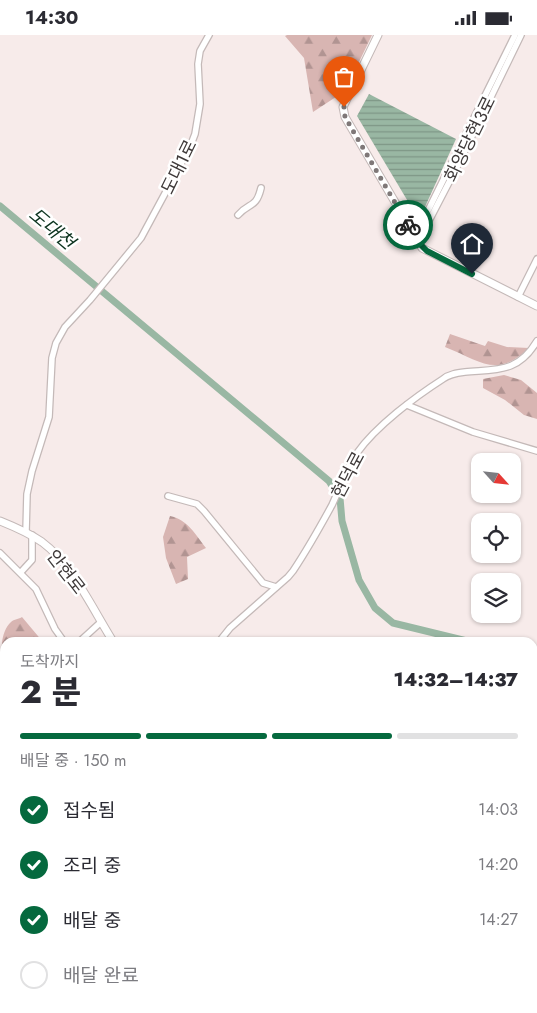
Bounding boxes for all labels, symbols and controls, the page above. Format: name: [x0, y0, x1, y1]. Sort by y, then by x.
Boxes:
text: 14:30: [25, 4, 78, 31]
pin: [323, 56, 365, 107]
icon: bag: [330, 63, 358, 91]
street label: 화양당현3로: [438, 92, 502, 186]
street label: 도대1로: [155, 135, 203, 199]
courier: [383, 200, 433, 250]
water label: 도대천: [23, 201, 82, 257]
icon: bike: [394, 211, 422, 239]
pin: [451, 223, 493, 274]
icon: home: [458, 230, 486, 258]
street label: 현덕로: [325, 447, 371, 503]
north arrow: [471, 453, 521, 503]
map controls: [471, 453, 521, 623]
button: locate: [471, 513, 521, 563]
street label: 안현로: [40, 544, 92, 600]
button: layers: [471, 573, 521, 623]
text: 도착까지: [20, 650, 79, 673]
text: 14:32–14:37: [394, 666, 518, 693]
text: 2 분: [20, 669, 81, 715]
text: 배달 중 · 150 m: [20, 749, 126, 772]
icon: check: [20, 796, 48, 824]
text: 접수됨: [63, 797, 115, 824]
text: 14:03: [478, 798, 518, 821]
icon: check: [20, 851, 48, 879]
text: 조리 중: [63, 852, 121, 879]
text: 14:20: [478, 853, 518, 876]
icon: check: [20, 906, 48, 934]
text: 배달 중: [63, 907, 121, 934]
text: 14:27: [479, 908, 518, 931]
text: 배달 완료: [63, 962, 139, 989]

